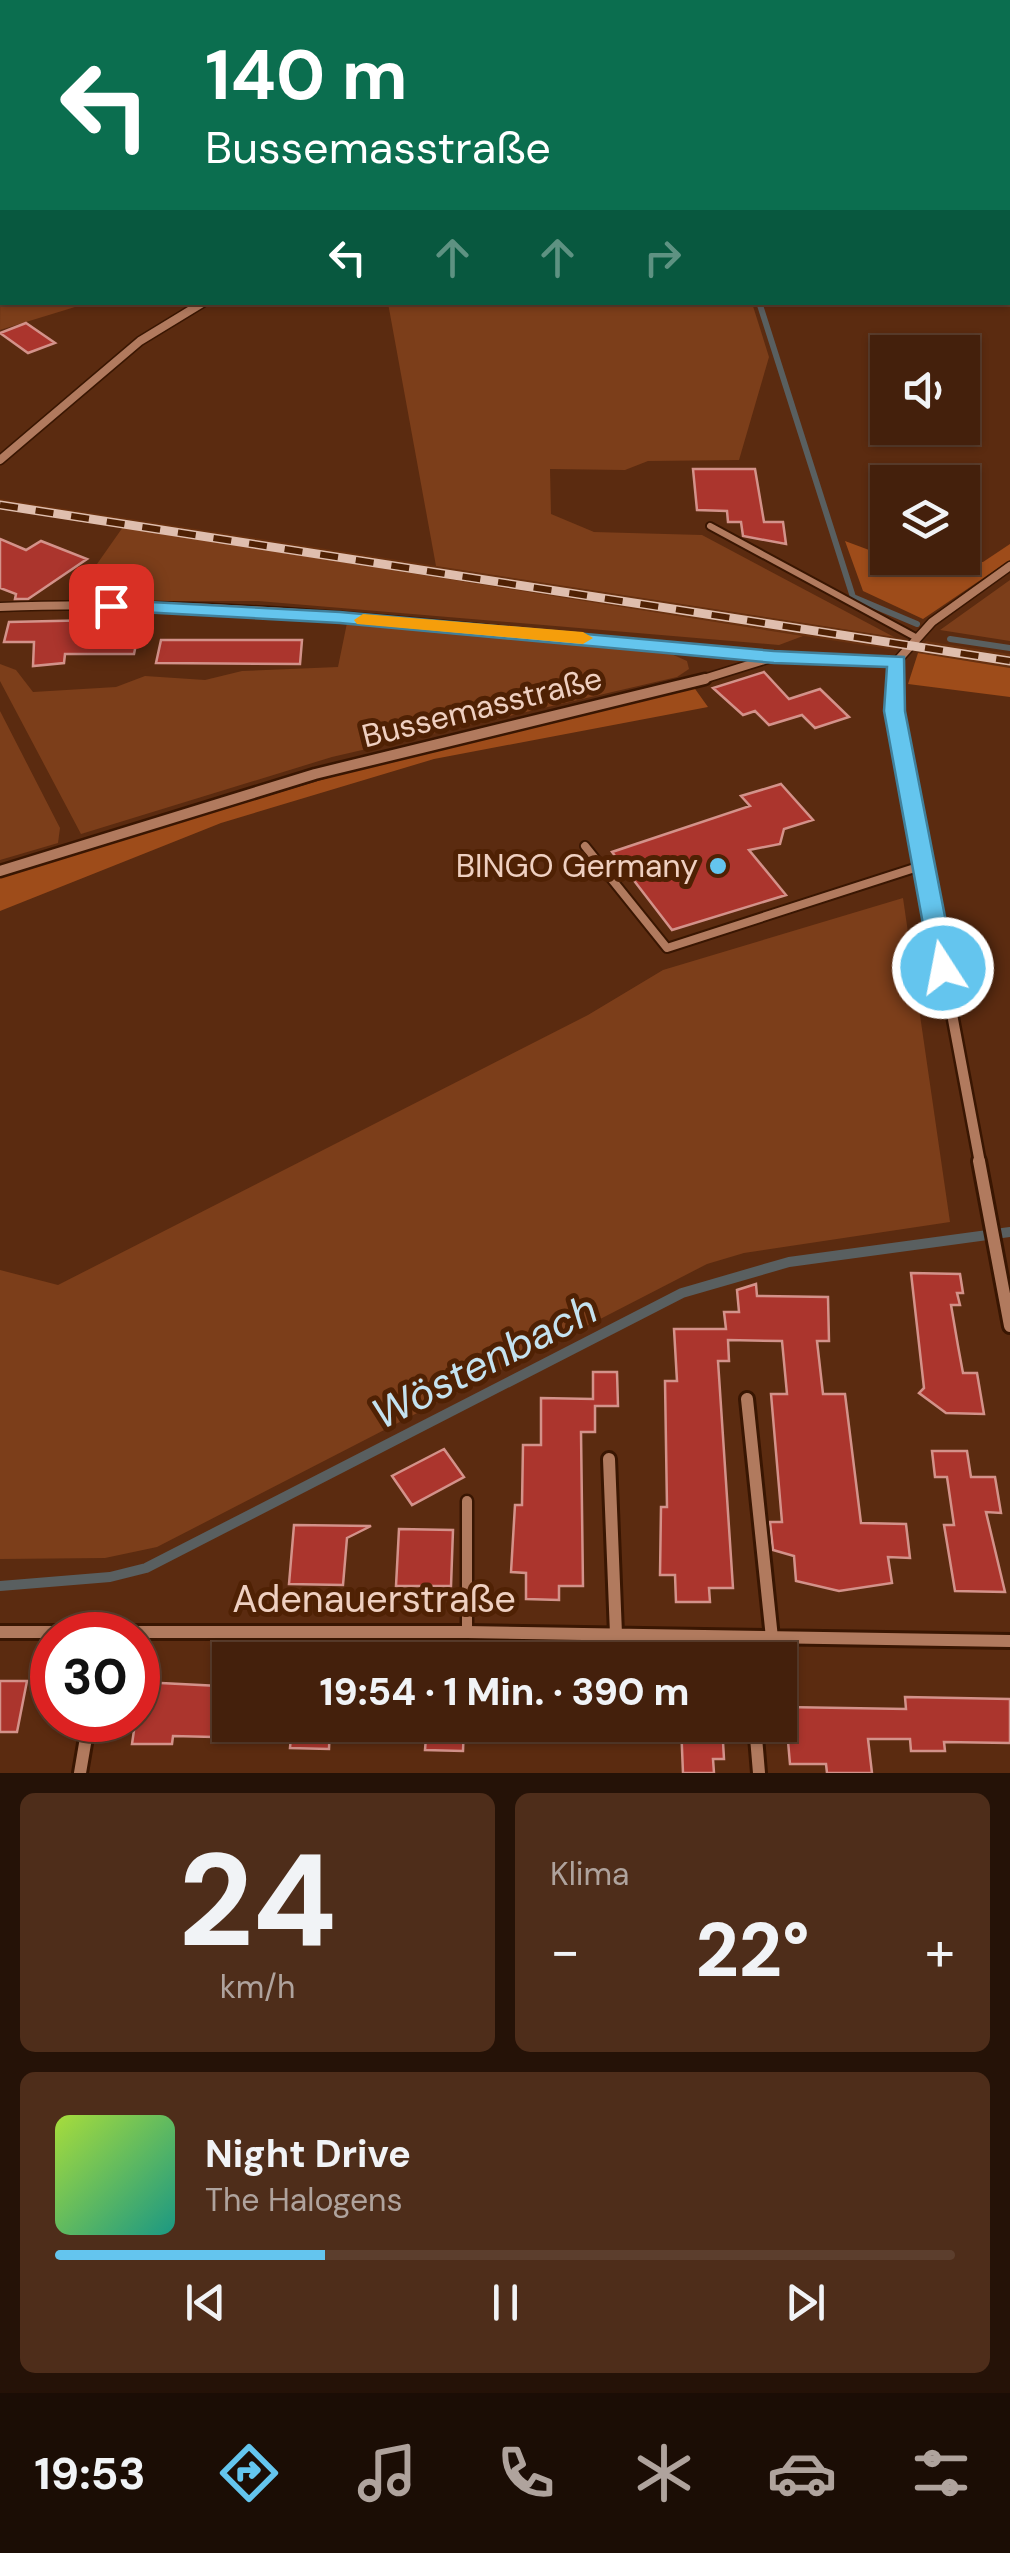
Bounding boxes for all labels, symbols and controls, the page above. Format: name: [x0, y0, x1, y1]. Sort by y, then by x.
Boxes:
text: 140 m: [205, 30, 408, 121]
icon: left: [40, 40, 170, 170]
text: Bussemasstraße: [205, 118, 551, 177]
icon: left: [320, 230, 375, 285]
icon: ahead: [425, 230, 480, 285]
icon: ahead: [530, 230, 585, 285]
icon: right: [635, 230, 690, 285]
map controls: [870, 335, 980, 575]
button: sound: [870, 335, 980, 445]
button: layers: [870, 465, 980, 575]
pin: [69, 564, 154, 649]
icon: arrive: [84, 579, 139, 634]
street label: Bussemasstraße: [358, 657, 606, 757]
place label: BINGO Germany: [456, 845, 698, 887]
marker: BINGO Germany: [707, 855, 729, 877]
position arrow: [891, 916, 995, 1020]
water label: Wöstenbach: [362, 1281, 606, 1442]
street label: Adenauerstraße: [232, 1574, 516, 1624]
speed limit sign: 30: [30, 1612, 160, 1742]
text: 19:54 · 1 Min. · 390 m: [320, 1667, 689, 1717]
text: 24: [178, 1816, 337, 1985]
text: Klima: [550, 1853, 629, 1895]
text: 22°: [695, 1902, 810, 1999]
text: −: [550, 1915, 580, 1987]
text: +: [925, 1915, 955, 1987]
text: km/h: [220, 1966, 295, 2008]
text: Night Drive: [205, 2129, 411, 2179]
text: The Halogens: [205, 2179, 403, 2221]
icon: previous: [178, 2275, 233, 2330]
icon: pause: [478, 2275, 533, 2330]
icon: next: [778, 2275, 833, 2330]
icon: directions: [214, 2438, 284, 2508]
icon: music: [352, 2438, 422, 2508]
icon: phone: [491, 2438, 561, 2508]
icon: climate: [629, 2438, 699, 2508]
icon: car: [767, 2438, 837, 2508]
icon: filters: [906, 2438, 976, 2508]
text: 19:53: [34, 2444, 146, 2503]

